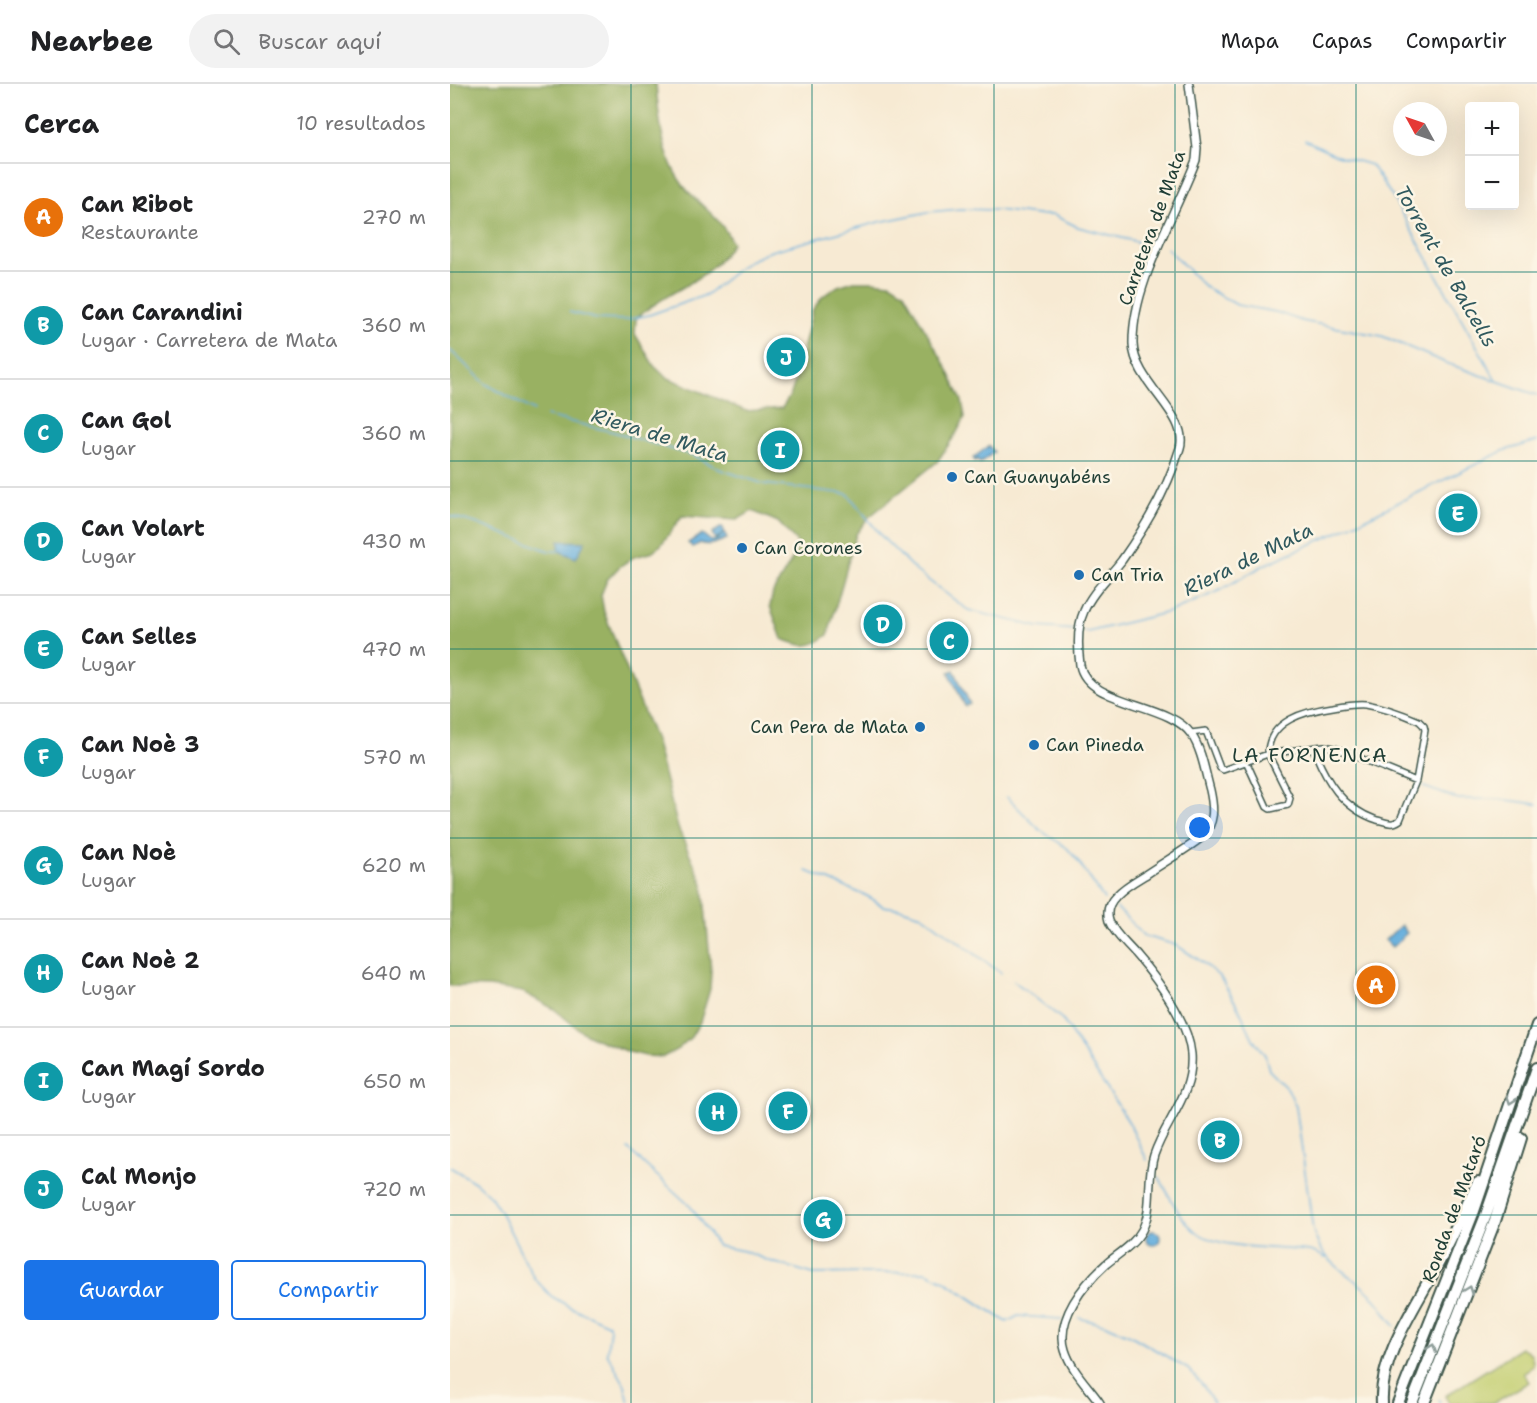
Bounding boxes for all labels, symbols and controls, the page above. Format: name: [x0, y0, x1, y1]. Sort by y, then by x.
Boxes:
search box: [189, 14, 609, 68]
text: Nearbee: [30, 22, 153, 60]
icon: search: [210, 25, 243, 58]
text: Buscar aquí: [258, 27, 381, 56]
text: Mapa: [1221, 27, 1279, 55]
text: Capas: [1312, 27, 1373, 55]
text: Compartir: [1406, 27, 1507, 55]
north arrow: [1393, 102, 1447, 156]
map controls: [1465, 102, 1519, 210]
button: +: [1465, 102, 1519, 156]
text: Cerca: [24, 106, 99, 141]
text: 10 resultados: [296, 110, 426, 136]
street label: Carretera de Mata: [1113, 147, 1191, 309]
button: −: [1465, 156, 1519, 210]
water label: Torrent de Balcells: [1389, 180, 1503, 352]
text: Can Ribot: [81, 190, 193, 219]
text: A: [36, 204, 51, 230]
text: 270 m: [362, 204, 426, 230]
text: Restaurante: [81, 219, 199, 245]
text: Can Carandini: [81, 298, 243, 327]
text: B: [37, 312, 50, 338]
text: 360 m: [361, 312, 426, 338]
text: Lugar · Carretera de Mata: [81, 327, 337, 353]
pin: J: [766, 334, 806, 380]
water label: Riera de Mata: [589, 402, 731, 468]
text: Can Gol: [81, 406, 171, 435]
text: C: [37, 420, 50, 446]
text: 360 m: [361, 420, 426, 446]
pin: I: [760, 428, 800, 472]
text: Lugar: [81, 435, 137, 461]
place label: Can Guanyabéns: [964, 465, 1111, 489]
marker: Can Guanyabéns: [945, 470, 959, 484]
pin: E: [1438, 490, 1478, 536]
text: Can Volart: [81, 514, 205, 543]
water label: Riera de Mata: [1179, 516, 1317, 602]
text: D: [36, 528, 51, 554]
text: 430 m: [362, 528, 426, 554]
place label: Can Corones: [754, 536, 863, 560]
marker: Can Corones: [735, 541, 749, 555]
text: Lugar: [81, 543, 137, 569]
place label: Can Tria: [1091, 563, 1164, 587]
marker: Can Tria: [1072, 568, 1086, 582]
pin: D: [864, 602, 902, 646]
pin: C: [930, 618, 968, 664]
text: Can Selles: [81, 622, 197, 651]
text: E: [37, 636, 50, 662]
text: 470 m: [362, 636, 426, 662]
text: Lugar: [81, 651, 137, 677]
place label: Can Pera de Mata: [750, 715, 908, 739]
marker: Can Pera de Mata: [913, 720, 927, 734]
text: Can Noè 3: [81, 730, 199, 759]
place label: Can Pineda: [1046, 733, 1144, 757]
marker: Can Pineda: [1027, 738, 1041, 752]
district label: LA FORNENCA: [1232, 742, 1388, 768]
text: F: [38, 744, 49, 770]
text: 570 m: [363, 744, 426, 770]
text: Lugar: [81, 759, 137, 785]
your location: [1185, 813, 1214, 842]
text: Can Noè: [81, 838, 176, 867]
text: G: [35, 852, 52, 878]
text: 620 m: [362, 852, 426, 878]
text: Lugar: [81, 867, 137, 893]
text: Can Noè 2: [81, 946, 199, 975]
text: H: [36, 960, 51, 986]
text: 640 m: [361, 960, 426, 986]
pin: A: [1356, 962, 1396, 1008]
text: Lugar: [81, 975, 137, 1001]
text: Can Magí Sordo: [81, 1054, 265, 1083]
text: I: [38, 1068, 49, 1094]
text: 650 m: [363, 1068, 426, 1094]
text: Lugar: [81, 1083, 137, 1109]
pin: F: [768, 1088, 808, 1134]
pin: H: [698, 1090, 738, 1134]
one-way arrow: [1506, 1094, 1518, 1105]
pin: B: [1200, 1118, 1240, 1162]
street label: Ronda de Mataró: [1416, 1132, 1492, 1286]
text: Cal Monjo: [81, 1162, 196, 1191]
text: J: [37, 1176, 50, 1202]
text: 720 m: [362, 1176, 426, 1202]
text: Lugar: [81, 1191, 137, 1217]
pin: G: [804, 1196, 842, 1242]
button: Guardar: [24, 1260, 219, 1320]
button: Compartir: [231, 1260, 426, 1320]
one-way arrow: [1461, 1285, 1474, 1296]
one-way arrow: [1425, 1343, 1438, 1354]

